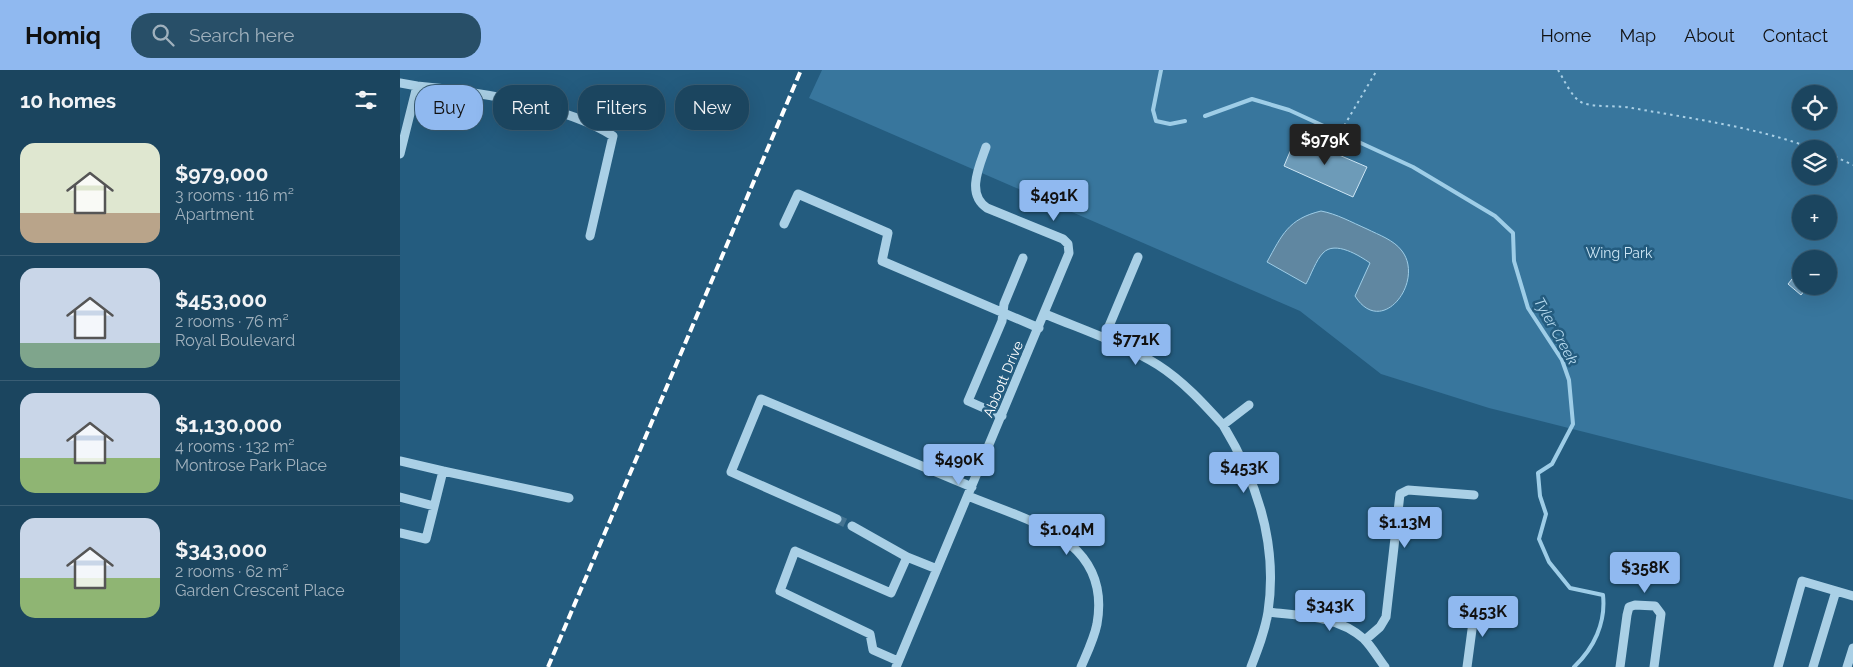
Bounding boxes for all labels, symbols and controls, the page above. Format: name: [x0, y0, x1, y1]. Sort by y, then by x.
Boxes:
search box: [131, 13, 481, 58]
text: Homiq: [25, 21, 101, 50]
icon: search: [149, 21, 177, 49]
text: Search here: [189, 24, 294, 46]
text: Home: [1540, 25, 1591, 46]
text: Map: [1619, 25, 1656, 46]
text: About: [1684, 25, 1735, 46]
text: Contact: [1763, 25, 1828, 46]
chip: Buy: [415, 85, 483, 130]
chip: Rent: [493, 85, 568, 130]
chip: Filters: [578, 85, 665, 130]
chip: New: [675, 85, 749, 130]
map controls: [1792, 85, 1837, 295]
button: locate: [1792, 85, 1837, 130]
icon: filters: [352, 86, 380, 114]
text: 10 homes: [20, 88, 116, 113]
pin: $979K: [1290, 124, 1360, 166]
text: $979K: [1301, 130, 1349, 149]
button: layers: [1792, 140, 1837, 185]
text: $979,000: [175, 161, 268, 186]
icon: home: [60, 163, 120, 223]
pin: $491K: [1019, 180, 1089, 222]
text: 3 rooms · 116 m²: [175, 186, 294, 205]
text: $491K: [1030, 186, 1078, 205]
button: +: [1792, 195, 1837, 240]
text: Apartment: [175, 205, 254, 224]
park label: Wing Park: [1586, 245, 1653, 261]
button: −: [1792, 250, 1837, 295]
text: $453,000: [175, 287, 267, 312]
icon: home: [60, 288, 120, 348]
water label: Tyler Creek: [1530, 294, 1582, 368]
text: 2 rooms · 76 m²: [175, 312, 289, 331]
pin: $771K: [1101, 324, 1171, 366]
text: $771K: [1113, 330, 1159, 349]
text: Royal Boulevard: [175, 331, 295, 350]
street label: Abbott Drive: [980, 338, 1026, 420]
text: $1,130,000: [175, 412, 282, 437]
icon: home: [60, 413, 120, 473]
text: 4 rooms · 132 m²: [175, 437, 295, 456]
pin: $490K: [924, 444, 994, 486]
text: $490K: [934, 450, 984, 469]
pin: $453K: [1209, 452, 1279, 494]
text: Montrose Park Place: [175, 456, 327, 475]
text: $453K: [1220, 458, 1268, 477]
pin: $1.13M: [1364, 506, 1446, 549]
text: $1.13M: [1379, 513, 1431, 532]
pin: $1.04M: [1026, 514, 1108, 556]
text: $1.04M: [1040, 520, 1094, 539]
text: $343,000: [175, 537, 267, 562]
icon: home: [60, 538, 120, 598]
pin: $358K: [1610, 552, 1680, 594]
text: $358K: [1621, 558, 1669, 577]
text: 2 rooms · 62 m²: [175, 562, 288, 581]
text: Garden Crescent Place: [175, 581, 345, 600]
pin: $343K: [1295, 590, 1365, 632]
text: $343K: [1306, 596, 1354, 615]
pin: $453K: [1448, 596, 1518, 638]
text: $453K: [1459, 602, 1507, 621]

